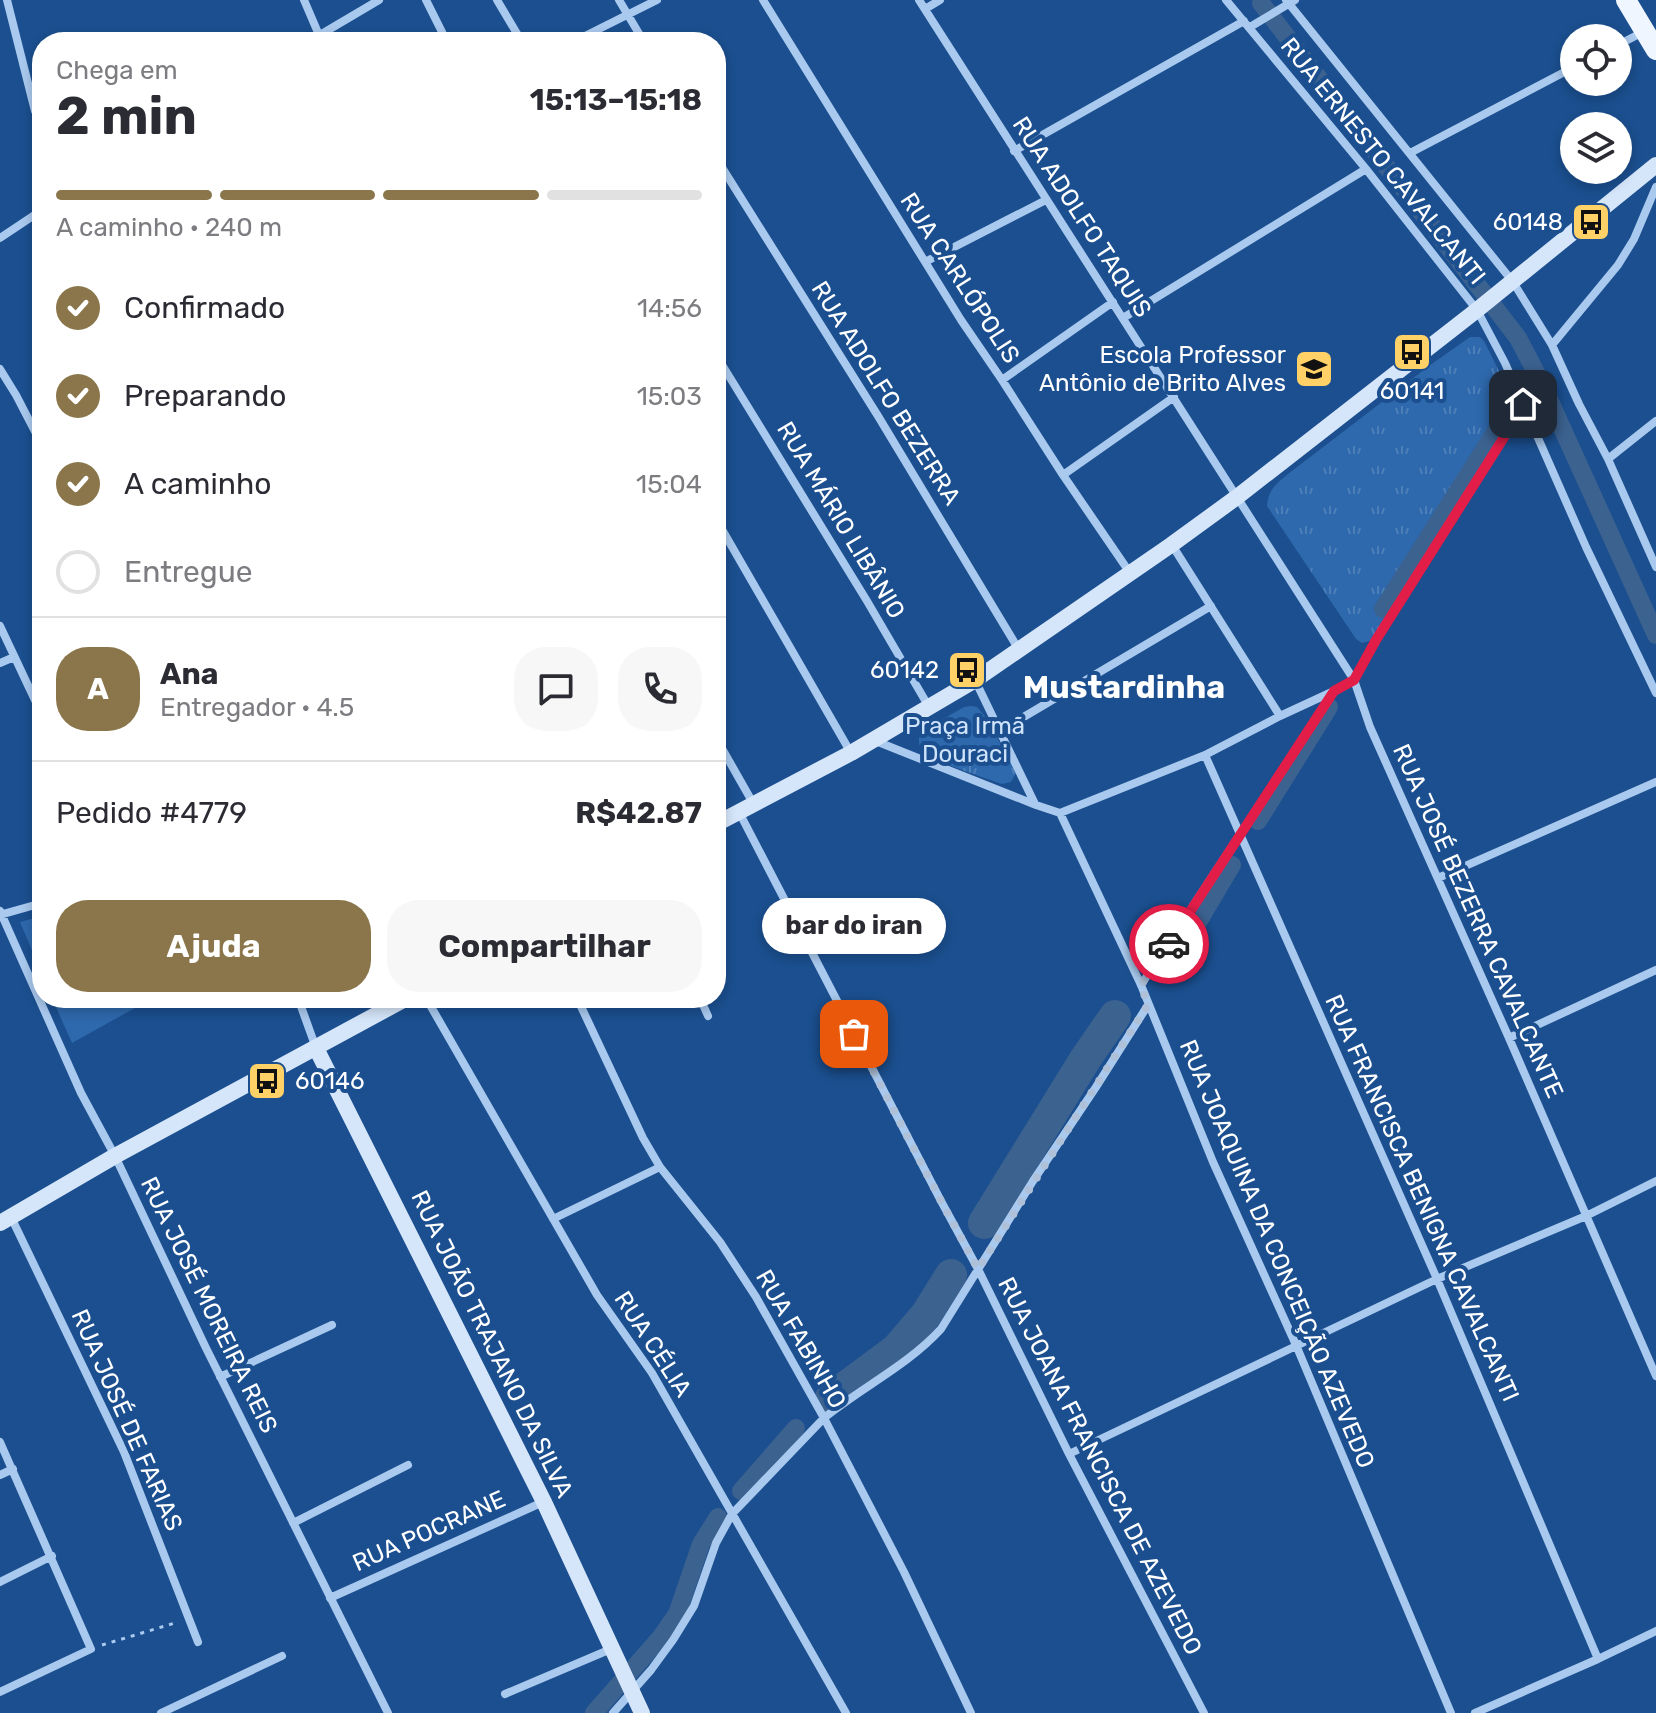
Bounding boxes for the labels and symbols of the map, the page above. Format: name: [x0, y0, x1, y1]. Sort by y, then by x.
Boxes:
street label: RUA ERNESTO CAVALCANTI: [1275, 32, 1491, 290]
street label: RUA ADOLFO TAQUIS: [1007, 112, 1157, 322]
street label: RUA CARLÓPOLIS: [895, 188, 1025, 368]
bus stop icon: 60148: [1570, 201, 1612, 243]
place label: 60148: [1493, 208, 1563, 236]
street label: RUA ADOLFO BEZERRA: [806, 276, 966, 510]
bus stop icon: 60141: [1391, 331, 1433, 373]
place label: Escola Professor Antônio de Brito Alves: [1039, 341, 1286, 397]
school or university icon: Escola Professor Antônio de Brito Alves: [1293, 348, 1335, 390]
pin: [1489, 370, 1557, 438]
place label: 60141: [1380, 377, 1444, 405]
street label: RUA MÁRIO LIBÂNIO: [771, 417, 911, 623]
bus stop icon: 60142: [946, 649, 988, 691]
place label: 60142: [870, 656, 939, 684]
district label: Mustardinha: [1023, 668, 1225, 706]
park label: Praça Irmã Douraci: [905, 712, 1025, 768]
street label: RUA JOSÉ BEZERRA CAVALCANTE: [1387, 740, 1569, 1102]
callout: bar do iran: [762, 898, 946, 954]
courier: [1129, 904, 1209, 984]
street label: RUA FRANCISCA BENIGNA CAVALCANTI: [1319, 990, 1525, 1406]
pin: [820, 1000, 888, 1068]
street label: RUA JOAQUINA DA CONCEIÇÃO AZEVEDO: [1174, 1036, 1380, 1472]
bus stop icon: 60146: [246, 1060, 288, 1102]
place label: 60146: [295, 1067, 364, 1095]
street label: RUA JOSÉ MOREIRA REIS: [135, 1172, 283, 1438]
street label: RUA JOÃO TRAJANO DA SILVA: [405, 1186, 579, 1502]
street label: RUA FABINHO: [750, 1265, 852, 1413]
street label: RUA JOANA FRANCISCA DE AZEVEDO: [992, 1272, 1208, 1660]
street label: RUA CÉLIA: [609, 1286, 697, 1402]
street label: RUA JOSÉ DE FARIAS: [66, 1305, 188, 1535]
street label: RUA POCRANE: [348, 1485, 510, 1577]

